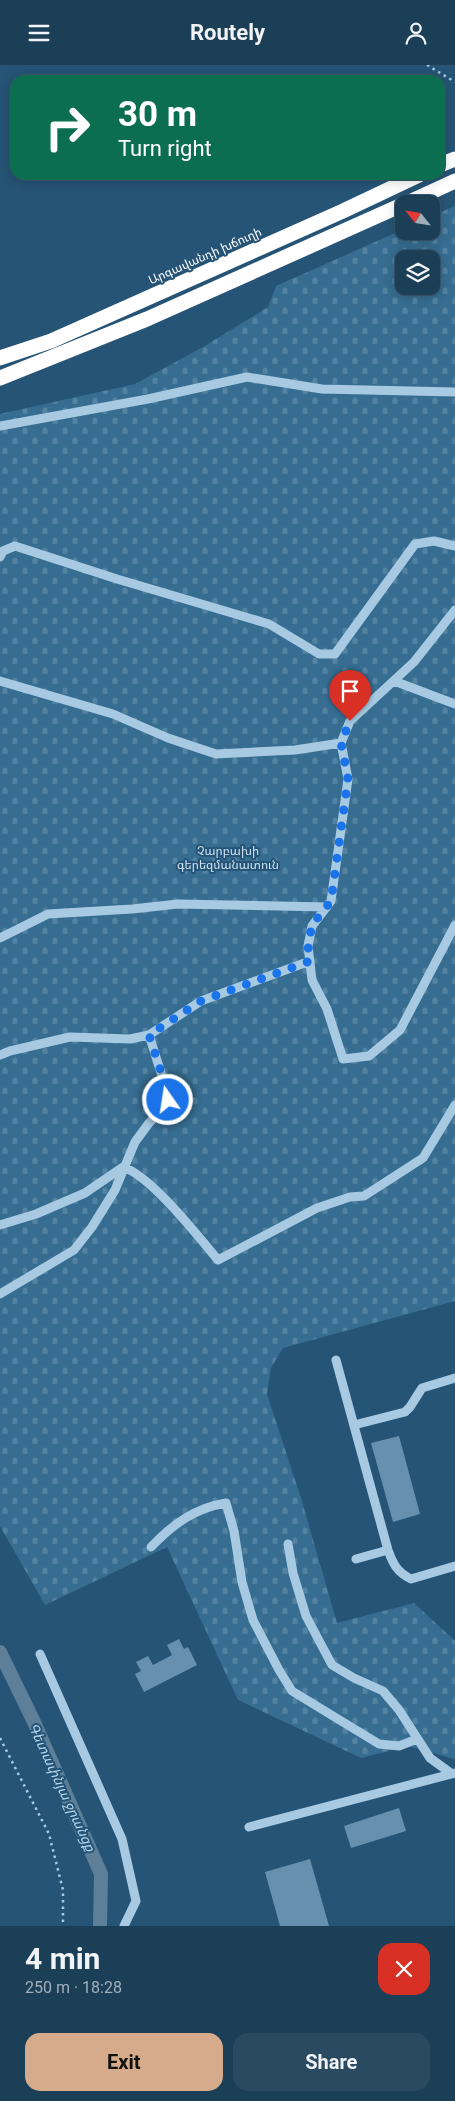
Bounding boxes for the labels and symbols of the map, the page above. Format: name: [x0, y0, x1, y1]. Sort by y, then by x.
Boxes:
north arrow: [395, 195, 440, 240]
street label: Արգավանդի խճուղի: [146, 225, 264, 287]
pin: [329, 670, 371, 721]
park label: Չարբախի գերեզմանատուն: [177, 844, 279, 872]
position arrow: [141, 1073, 193, 1125]
water label: Գետափնյա ջրանցք: [24, 1720, 99, 1855]

